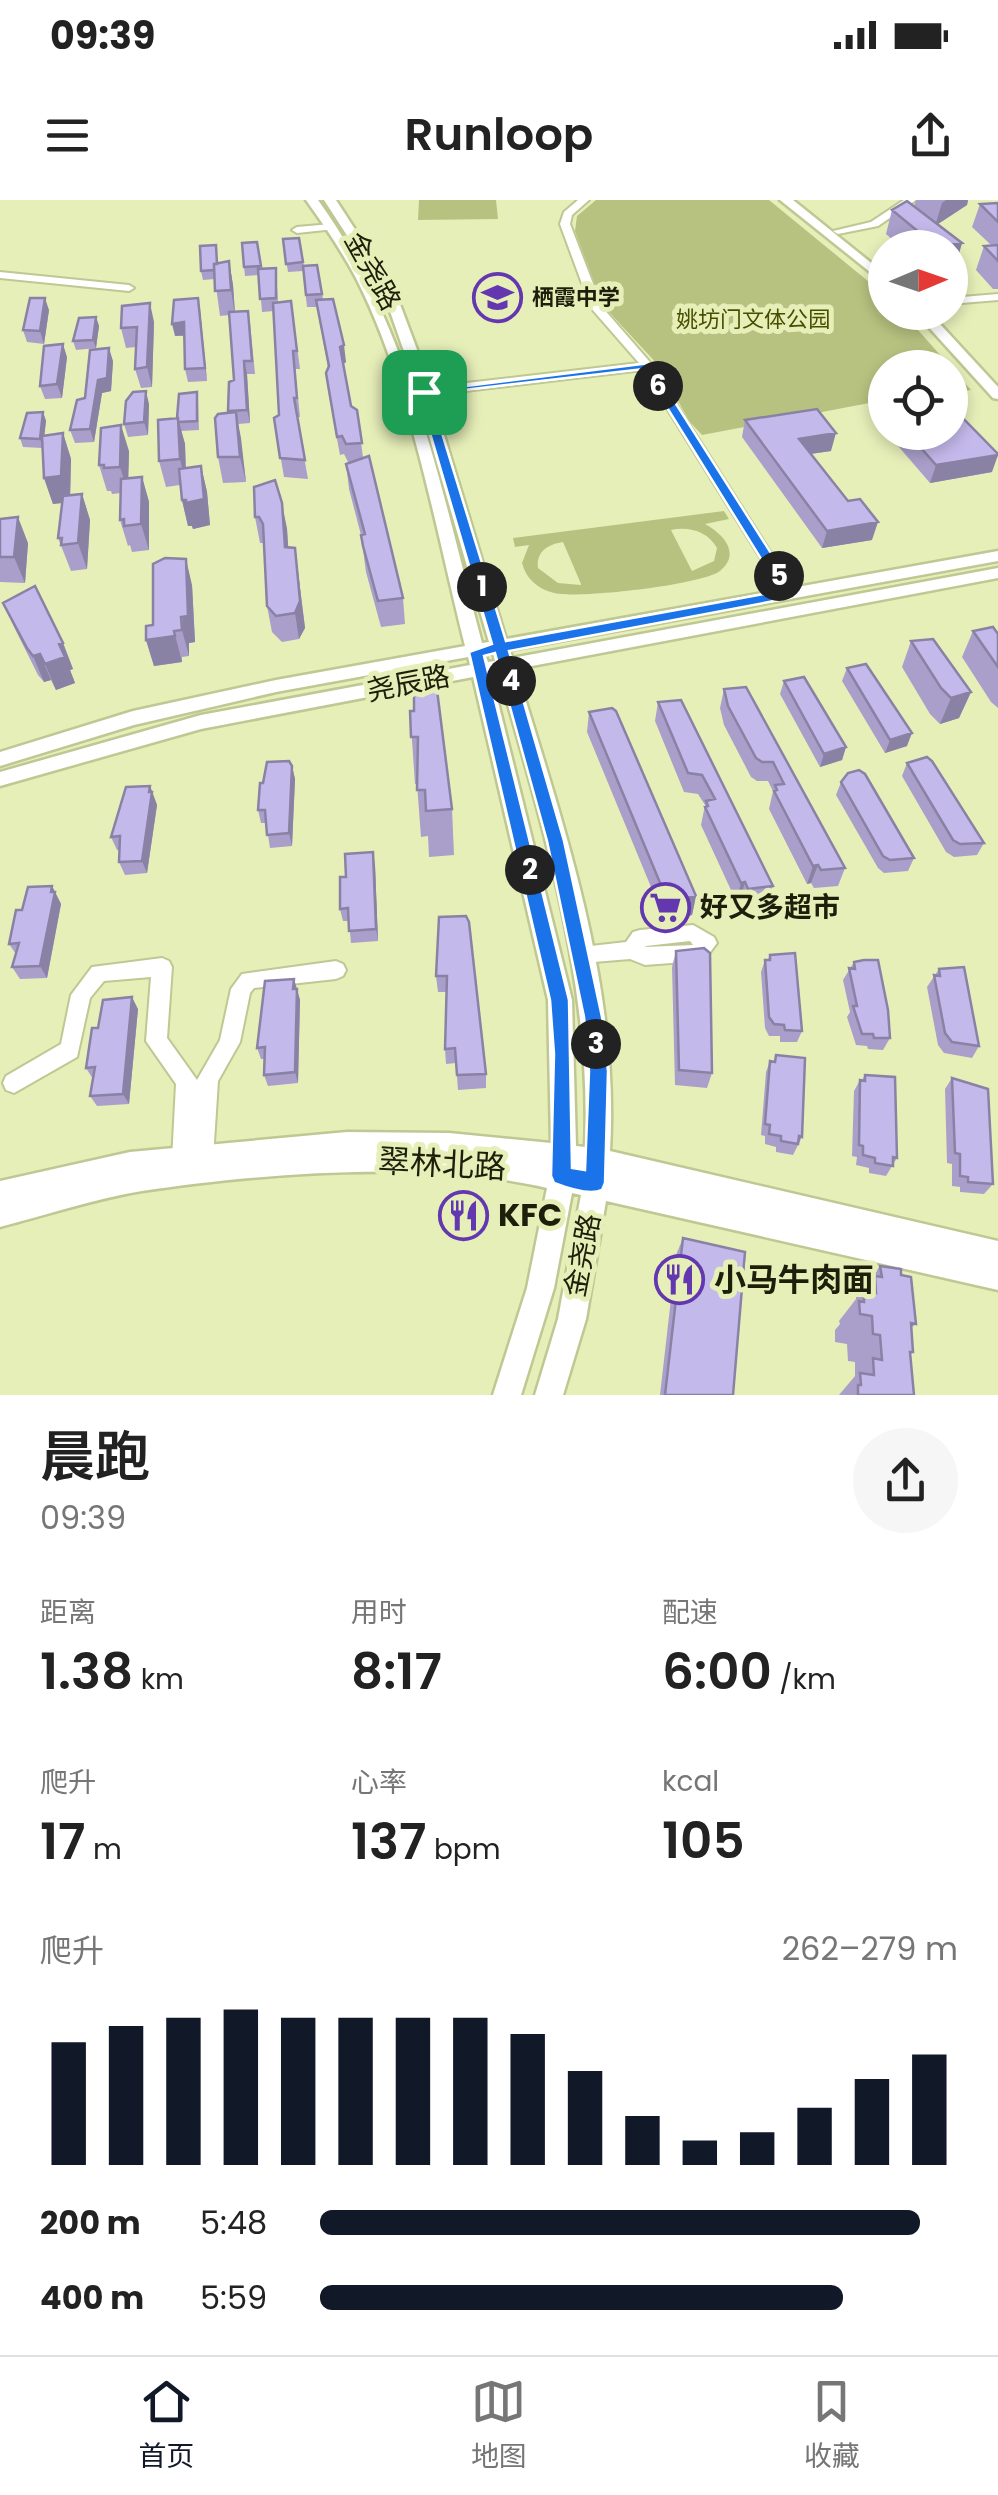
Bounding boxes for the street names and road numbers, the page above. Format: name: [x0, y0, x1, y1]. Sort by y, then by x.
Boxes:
street label: 金尧路: [335, 225, 410, 317]
street label: 尧辰路: [363, 656, 453, 711]
street label: 翠林北路: [377, 1138, 507, 1189]
street label: 金尧路: [555, 1210, 610, 1300]

